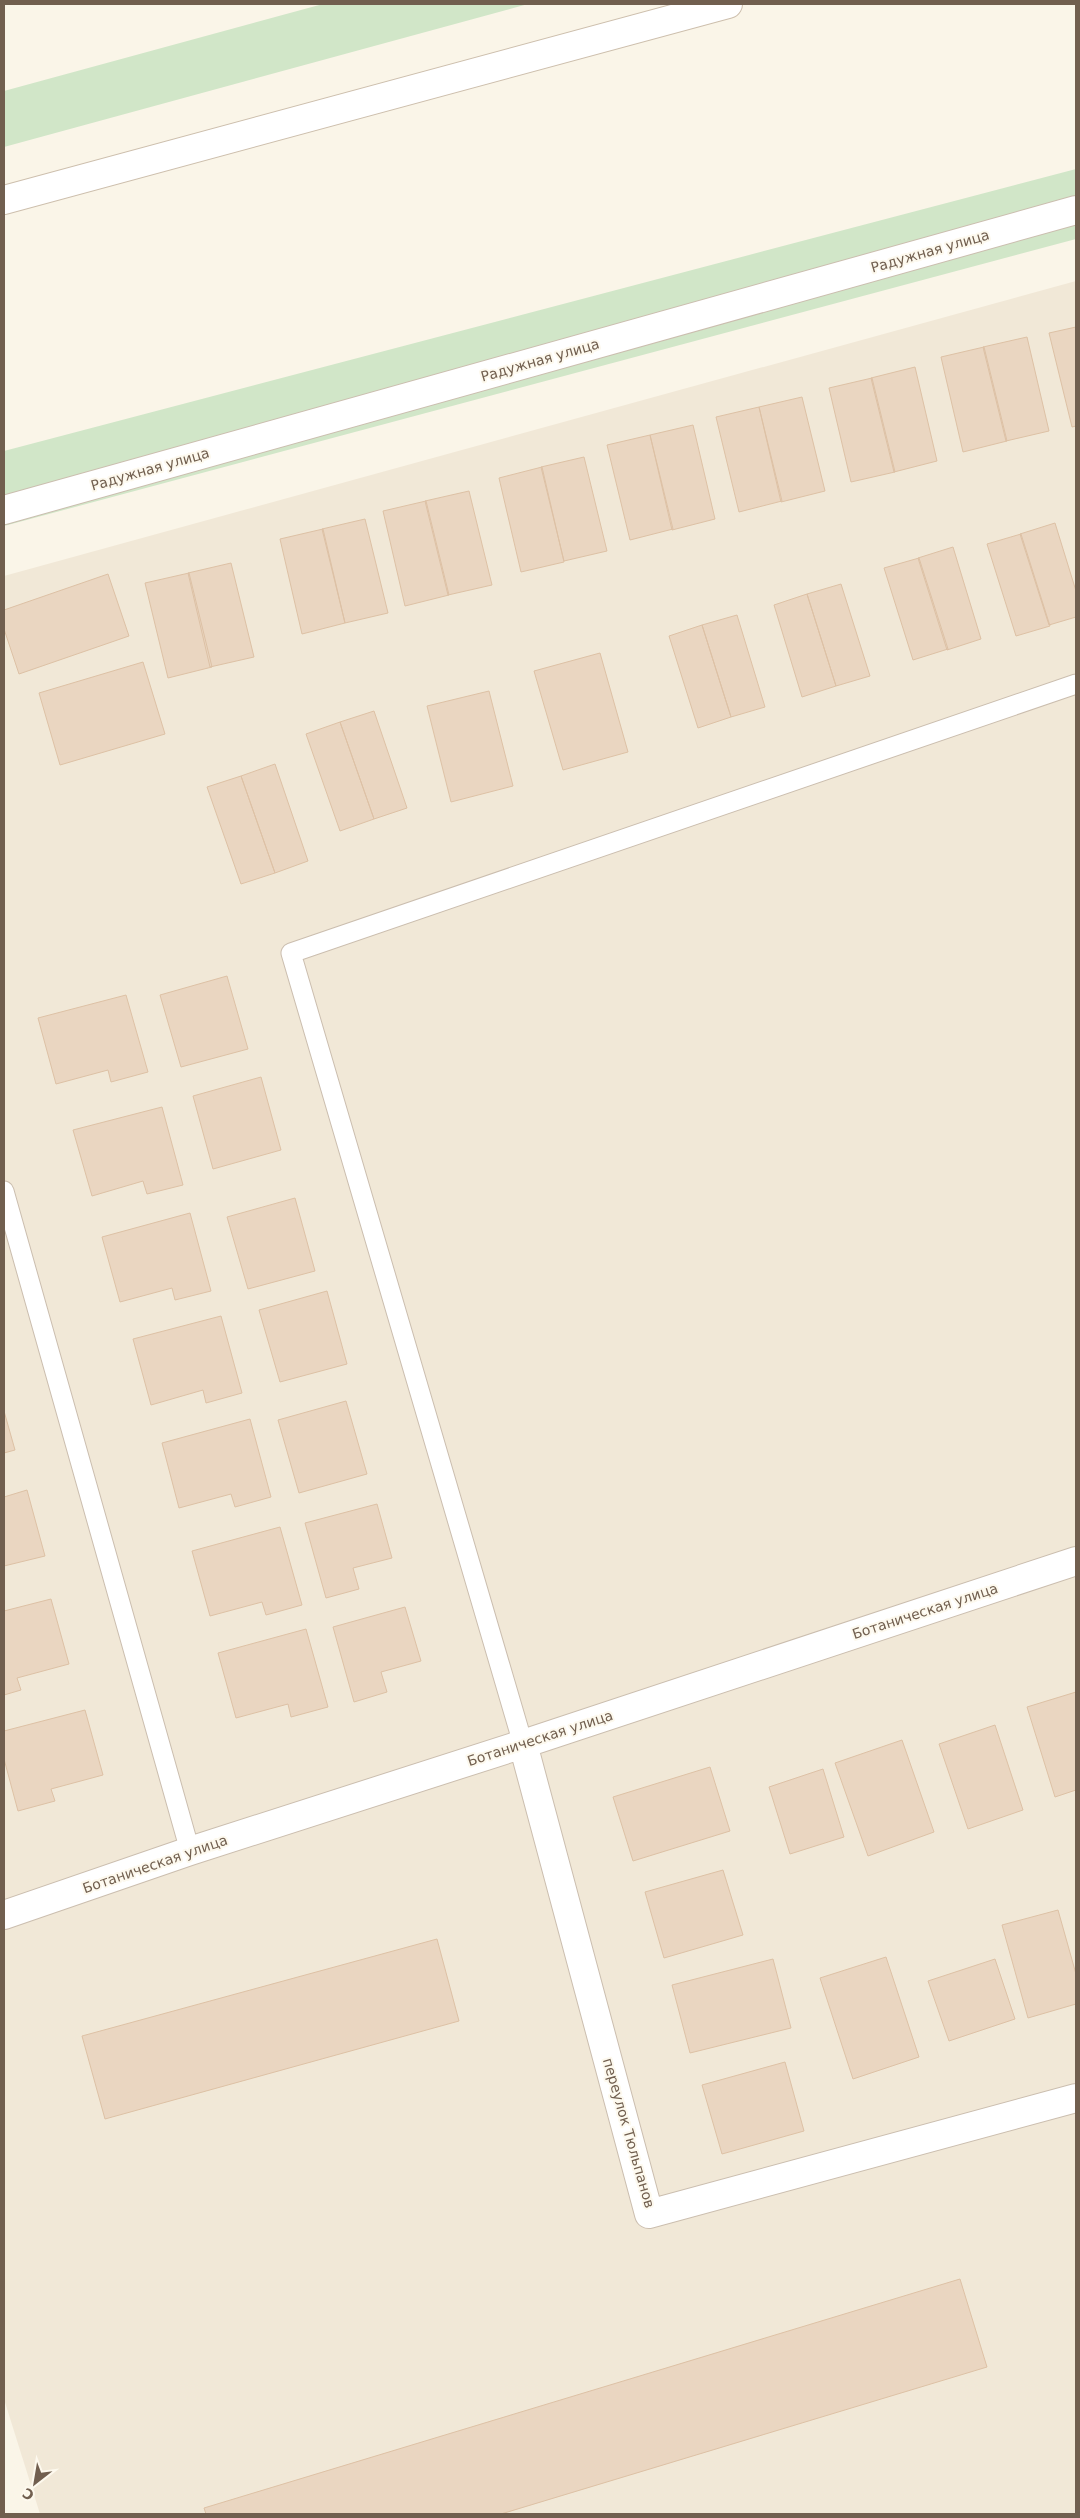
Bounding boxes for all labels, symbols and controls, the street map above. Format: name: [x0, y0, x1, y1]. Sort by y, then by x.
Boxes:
street label: Радужная улица: [869, 226, 991, 276]
street label: Радужная улица: [479, 335, 601, 385]
street label: Радужная улица: [89, 444, 211, 494]
street label: Ботаническая улица: [850, 1580, 1000, 1642]
street label: Ботаническая улица: [465, 1707, 615, 1769]
street label: Ботаническая улица: [80, 1832, 230, 1896]
street label: переулок Тюльпанов: [600, 2056, 658, 2210]
north arrow: [10, 2458, 60, 2508]
text: С: [20, 2485, 37, 2504]

